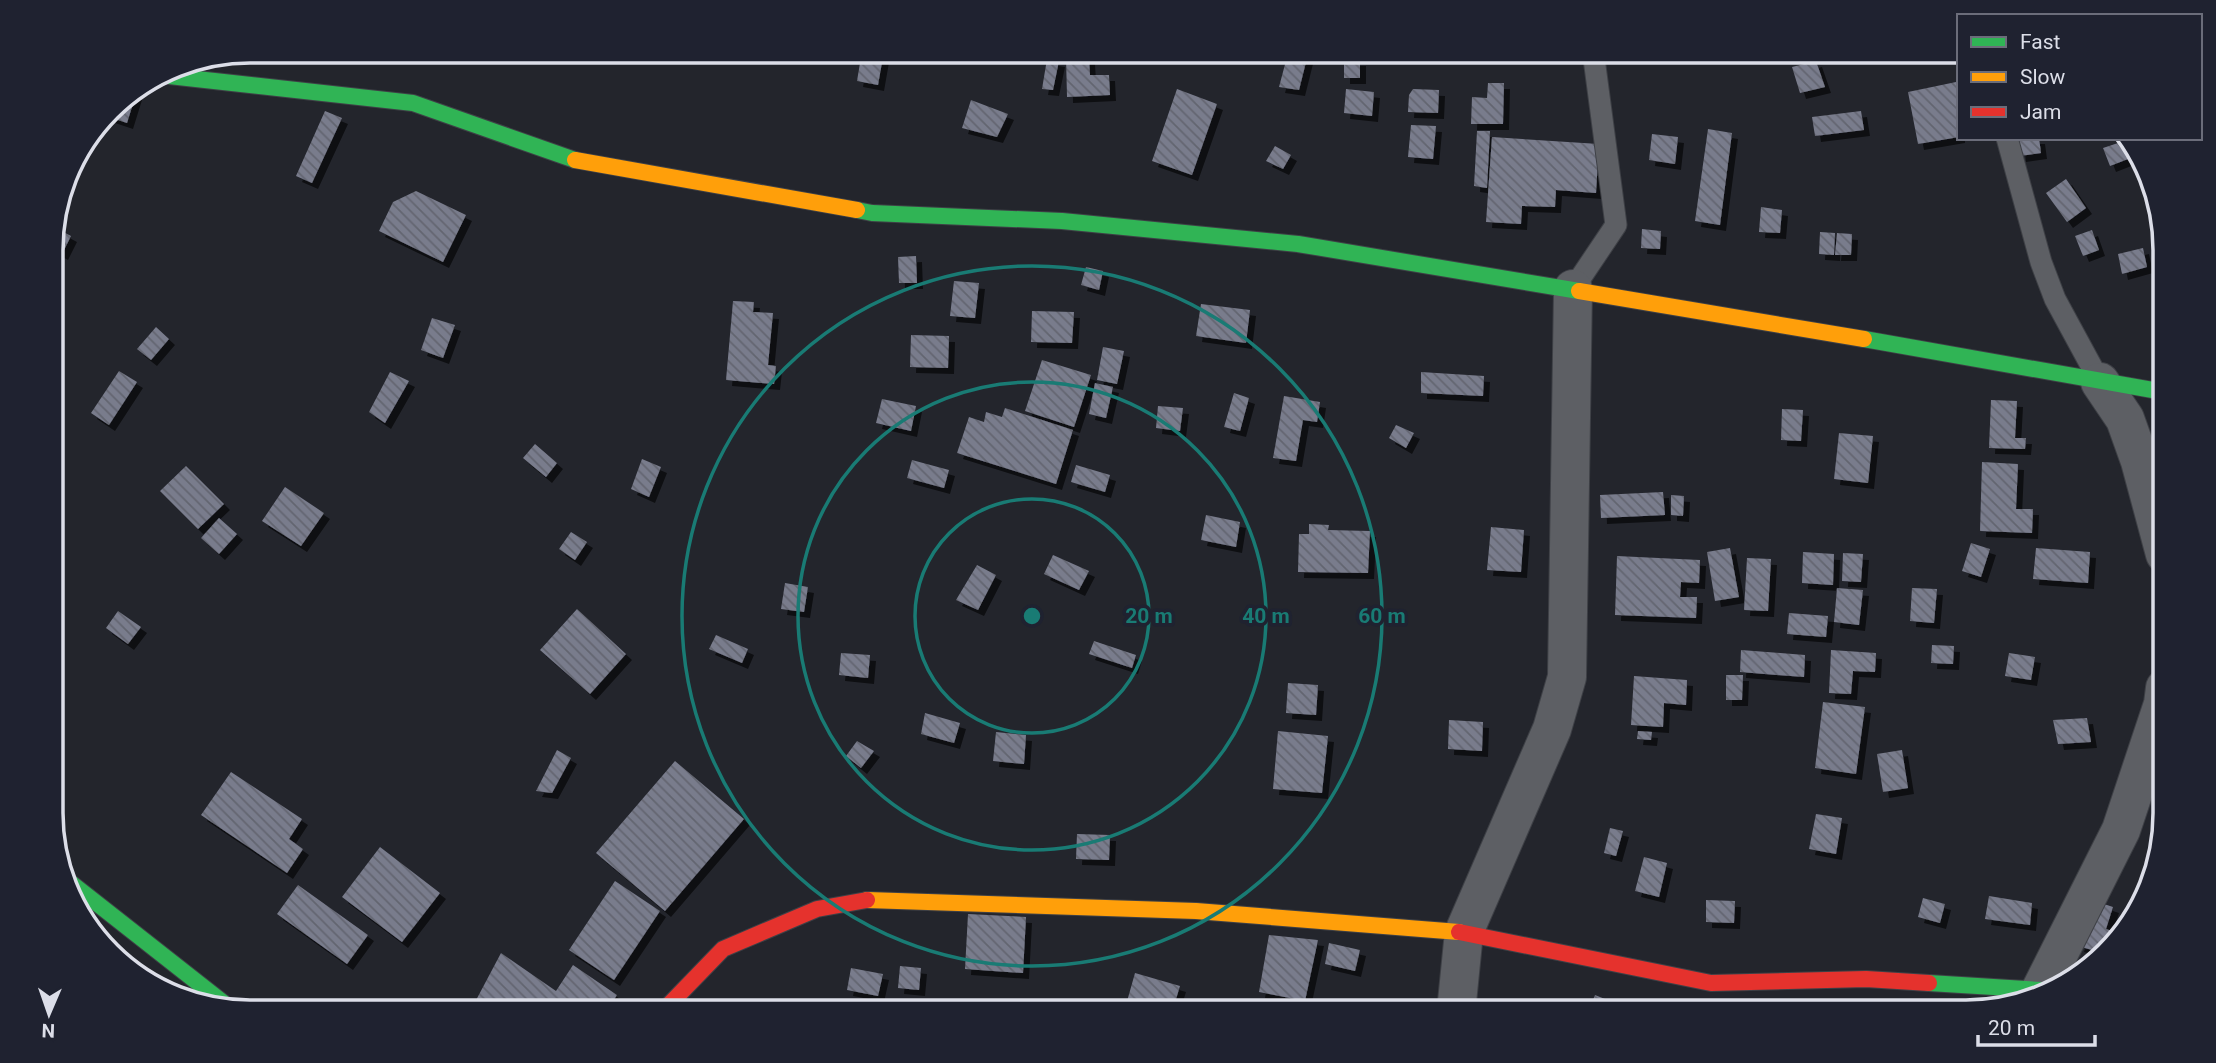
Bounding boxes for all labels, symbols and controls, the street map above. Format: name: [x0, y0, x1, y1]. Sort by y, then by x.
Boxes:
legend: [1957, 14, 2202, 140]
text: Fast: [2020, 30, 2061, 54]
text: Slow: [2020, 65, 2066, 89]
text: Jam: [2020, 100, 2061, 124]
centre of rings: [1020, 604, 1044, 628]
text: 20 m: [1125, 604, 1173, 628]
text: 40 m: [1242, 604, 1290, 628]
text: 60 m: [1358, 604, 1406, 628]
north arrow: [14, 979, 84, 1049]
scale bar: [1978, 1004, 2095, 1048]
text: 20 m: [1988, 1016, 2035, 1040]
text: N: [41, 1019, 56, 1042]

